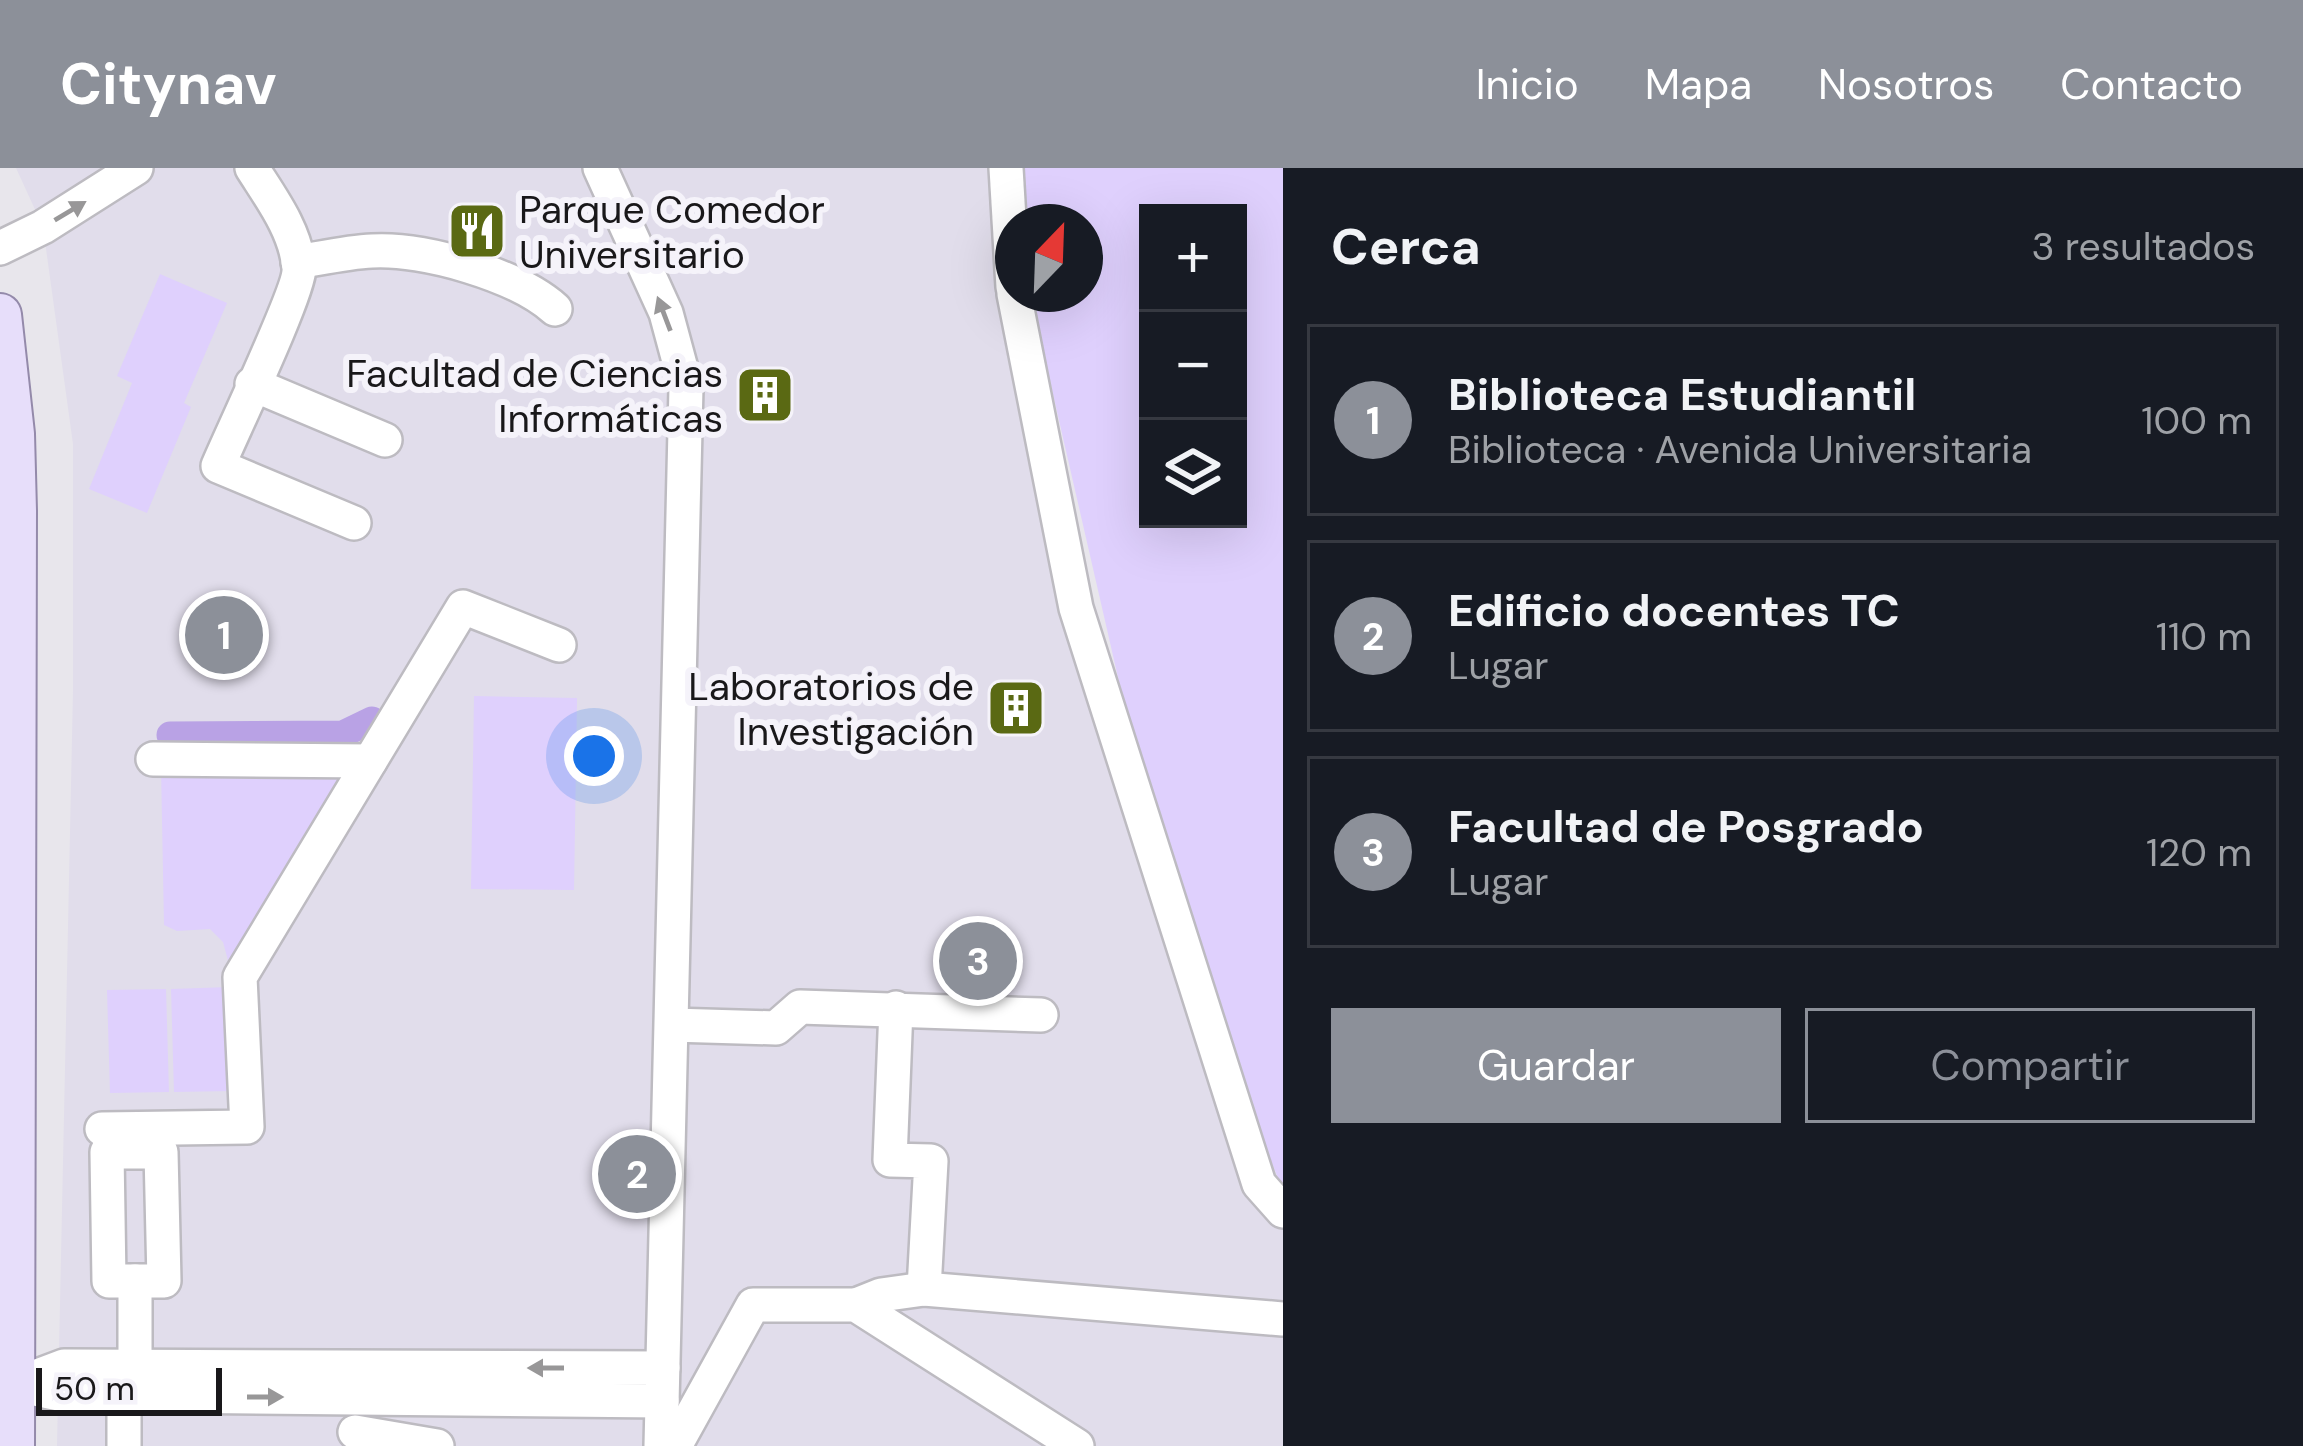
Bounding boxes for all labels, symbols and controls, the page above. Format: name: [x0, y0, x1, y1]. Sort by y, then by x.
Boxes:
text: Citynav: [60, 47, 277, 122]
text: Inicio: [1476, 57, 1579, 112]
text: Mapa: [1645, 57, 1752, 112]
text: Nosotros: [1818, 57, 1994, 112]
text: Contacto: [2060, 57, 2243, 112]
place label: Parque Comedor Universitario: [519, 184, 825, 280]
restaurant icon: Parque Comedor Universitario: [446, 200, 508, 262]
one-way arrow: [53, 201, 87, 222]
north arrow: [995, 204, 1103, 312]
map controls: [1139, 204, 1247, 528]
button: +: [1139, 204, 1247, 312]
text: Cerca: [1331, 213, 1481, 280]
text: 3 resultados: [2031, 221, 2255, 272]
one-way arrow: [654, 295, 673, 331]
button: −: [1139, 312, 1247, 420]
place label: Facultad de Ciencias Informáticas: [346, 348, 723, 444]
building icon: Facultad de Ciencias Informáticas: [734, 364, 796, 426]
text: Biblioteca Estudiantil: [1448, 365, 1916, 424]
text: 1: [1366, 395, 1380, 446]
text: 100 m: [2141, 395, 2252, 446]
button: layers: [1139, 420, 1247, 528]
text: Biblioteca · Avenida Universitaria: [1448, 424, 2032, 475]
text: Edificio docentes TC: [1448, 581, 1900, 640]
pin: 1: [185, 590, 263, 680]
text: 2: [1362, 611, 1384, 662]
text: 110 m: [2156, 611, 2252, 662]
text: Lugar: [1448, 640, 1548, 691]
place label: Laboratorios de Investigación: [688, 661, 974, 757]
building icon: Laboratorios de Investigación: [985, 677, 1047, 739]
your location: [564, 726, 624, 786]
text: Facultad de Posgrado: [1448, 797, 1924, 856]
text: 3: [1361, 827, 1385, 878]
text: 120 m: [2146, 827, 2252, 878]
text: Lugar: [1448, 856, 1548, 907]
pin: 3: [939, 916, 1017, 1006]
button: Guardar: [1331, 1008, 1781, 1123]
button: Compartir: [1805, 1008, 2255, 1123]
pin: 2: [598, 1129, 676, 1219]
one-way arrow: [526, 1358, 564, 1378]
scale bar: [36, 1362, 222, 1415]
text: 50 m: [54, 1367, 135, 1410]
one-way arrow: [247, 1387, 285, 1406]

